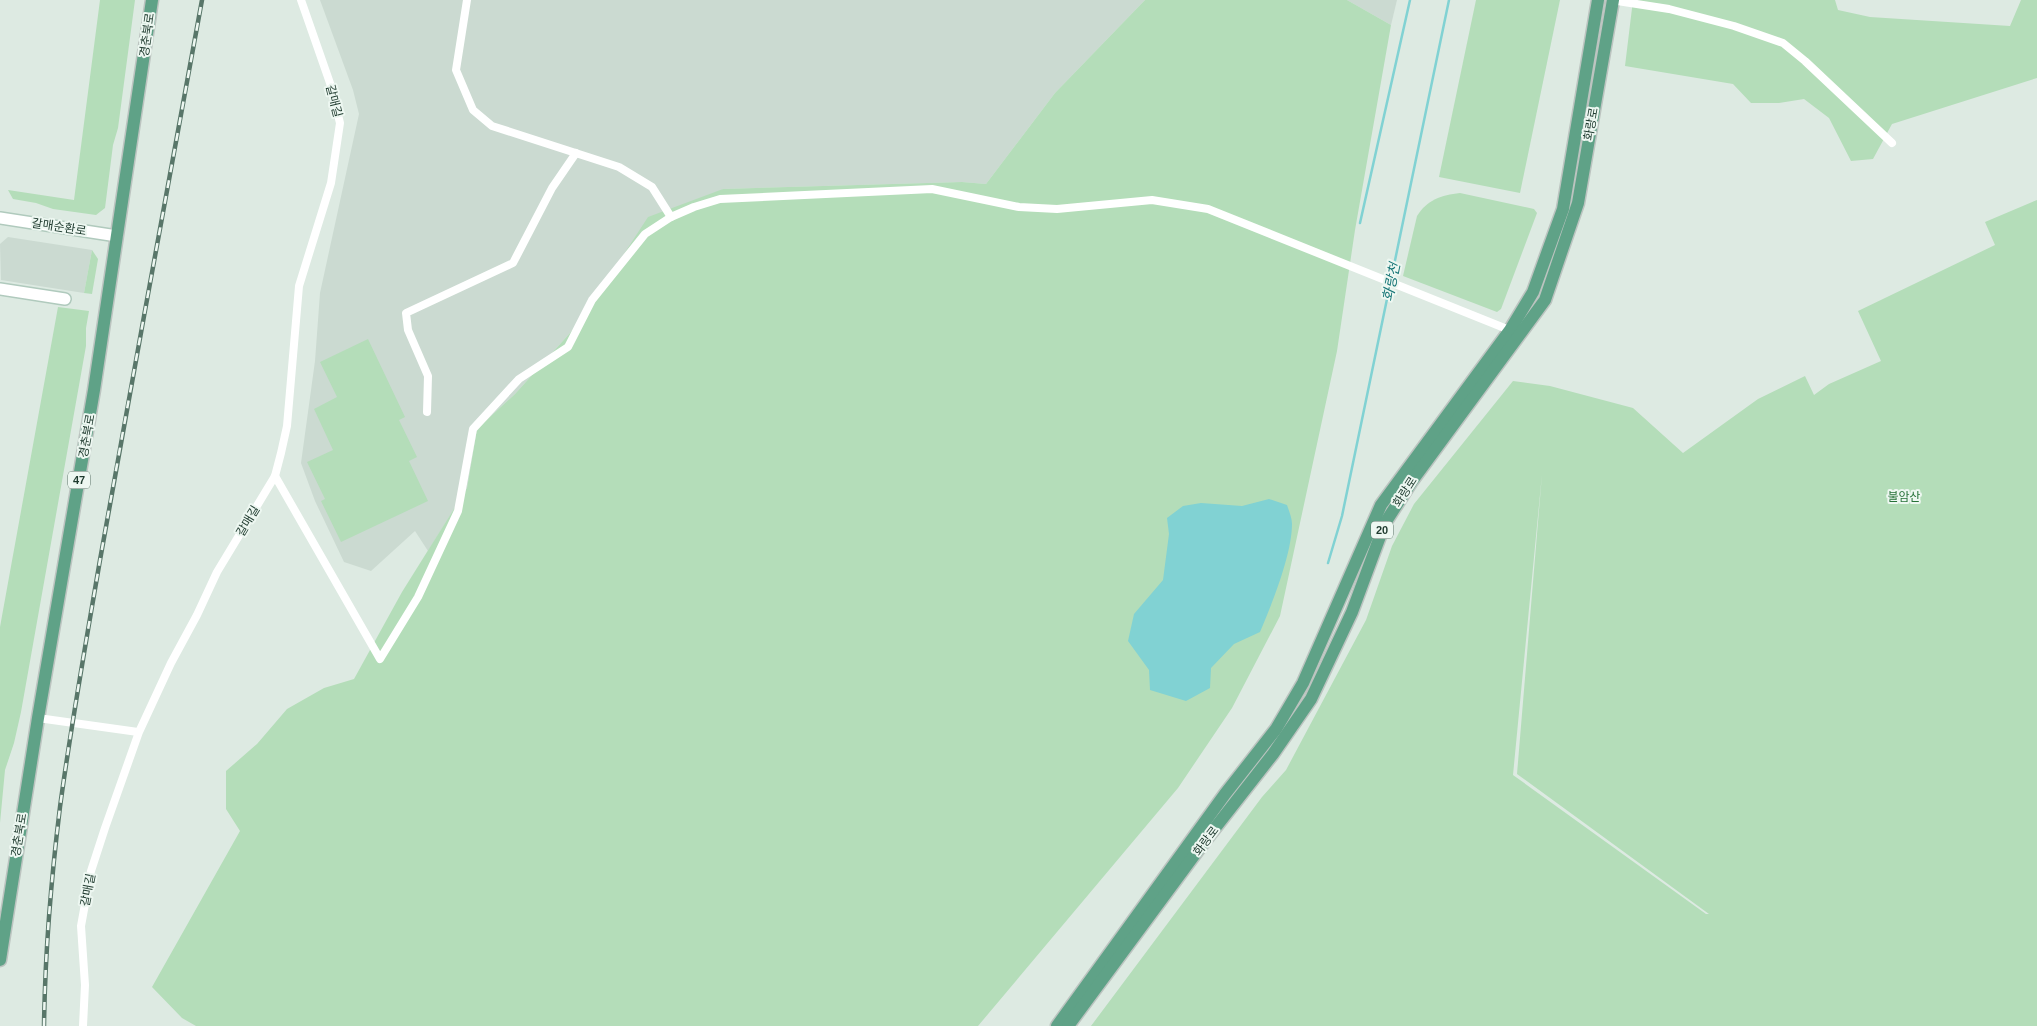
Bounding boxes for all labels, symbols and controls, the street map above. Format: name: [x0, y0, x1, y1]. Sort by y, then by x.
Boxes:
street label: 경춘북로: [137, 12, 157, 58]
street label: 갈매길: [323, 83, 345, 119]
street label: 화랑로: [1581, 106, 1601, 142]
street label: 갈매순환로: [31, 216, 87, 238]
water label: 화랑천: [1379, 260, 1403, 303]
street label: 경춘북로: [76, 413, 98, 459]
road number: 47: [68, 472, 90, 488]
street label: 화랑로: [1390, 474, 1420, 510]
park label: 불암산: [1887, 490, 1921, 504]
street label: 갈매길: [233, 503, 263, 539]
road number: 20: [1371, 522, 1393, 538]
street label: 경춘북로: [9, 812, 29, 858]
street label: 화랑로: [1190, 824, 1222, 858]
street label: 갈매길: [78, 872, 98, 908]

